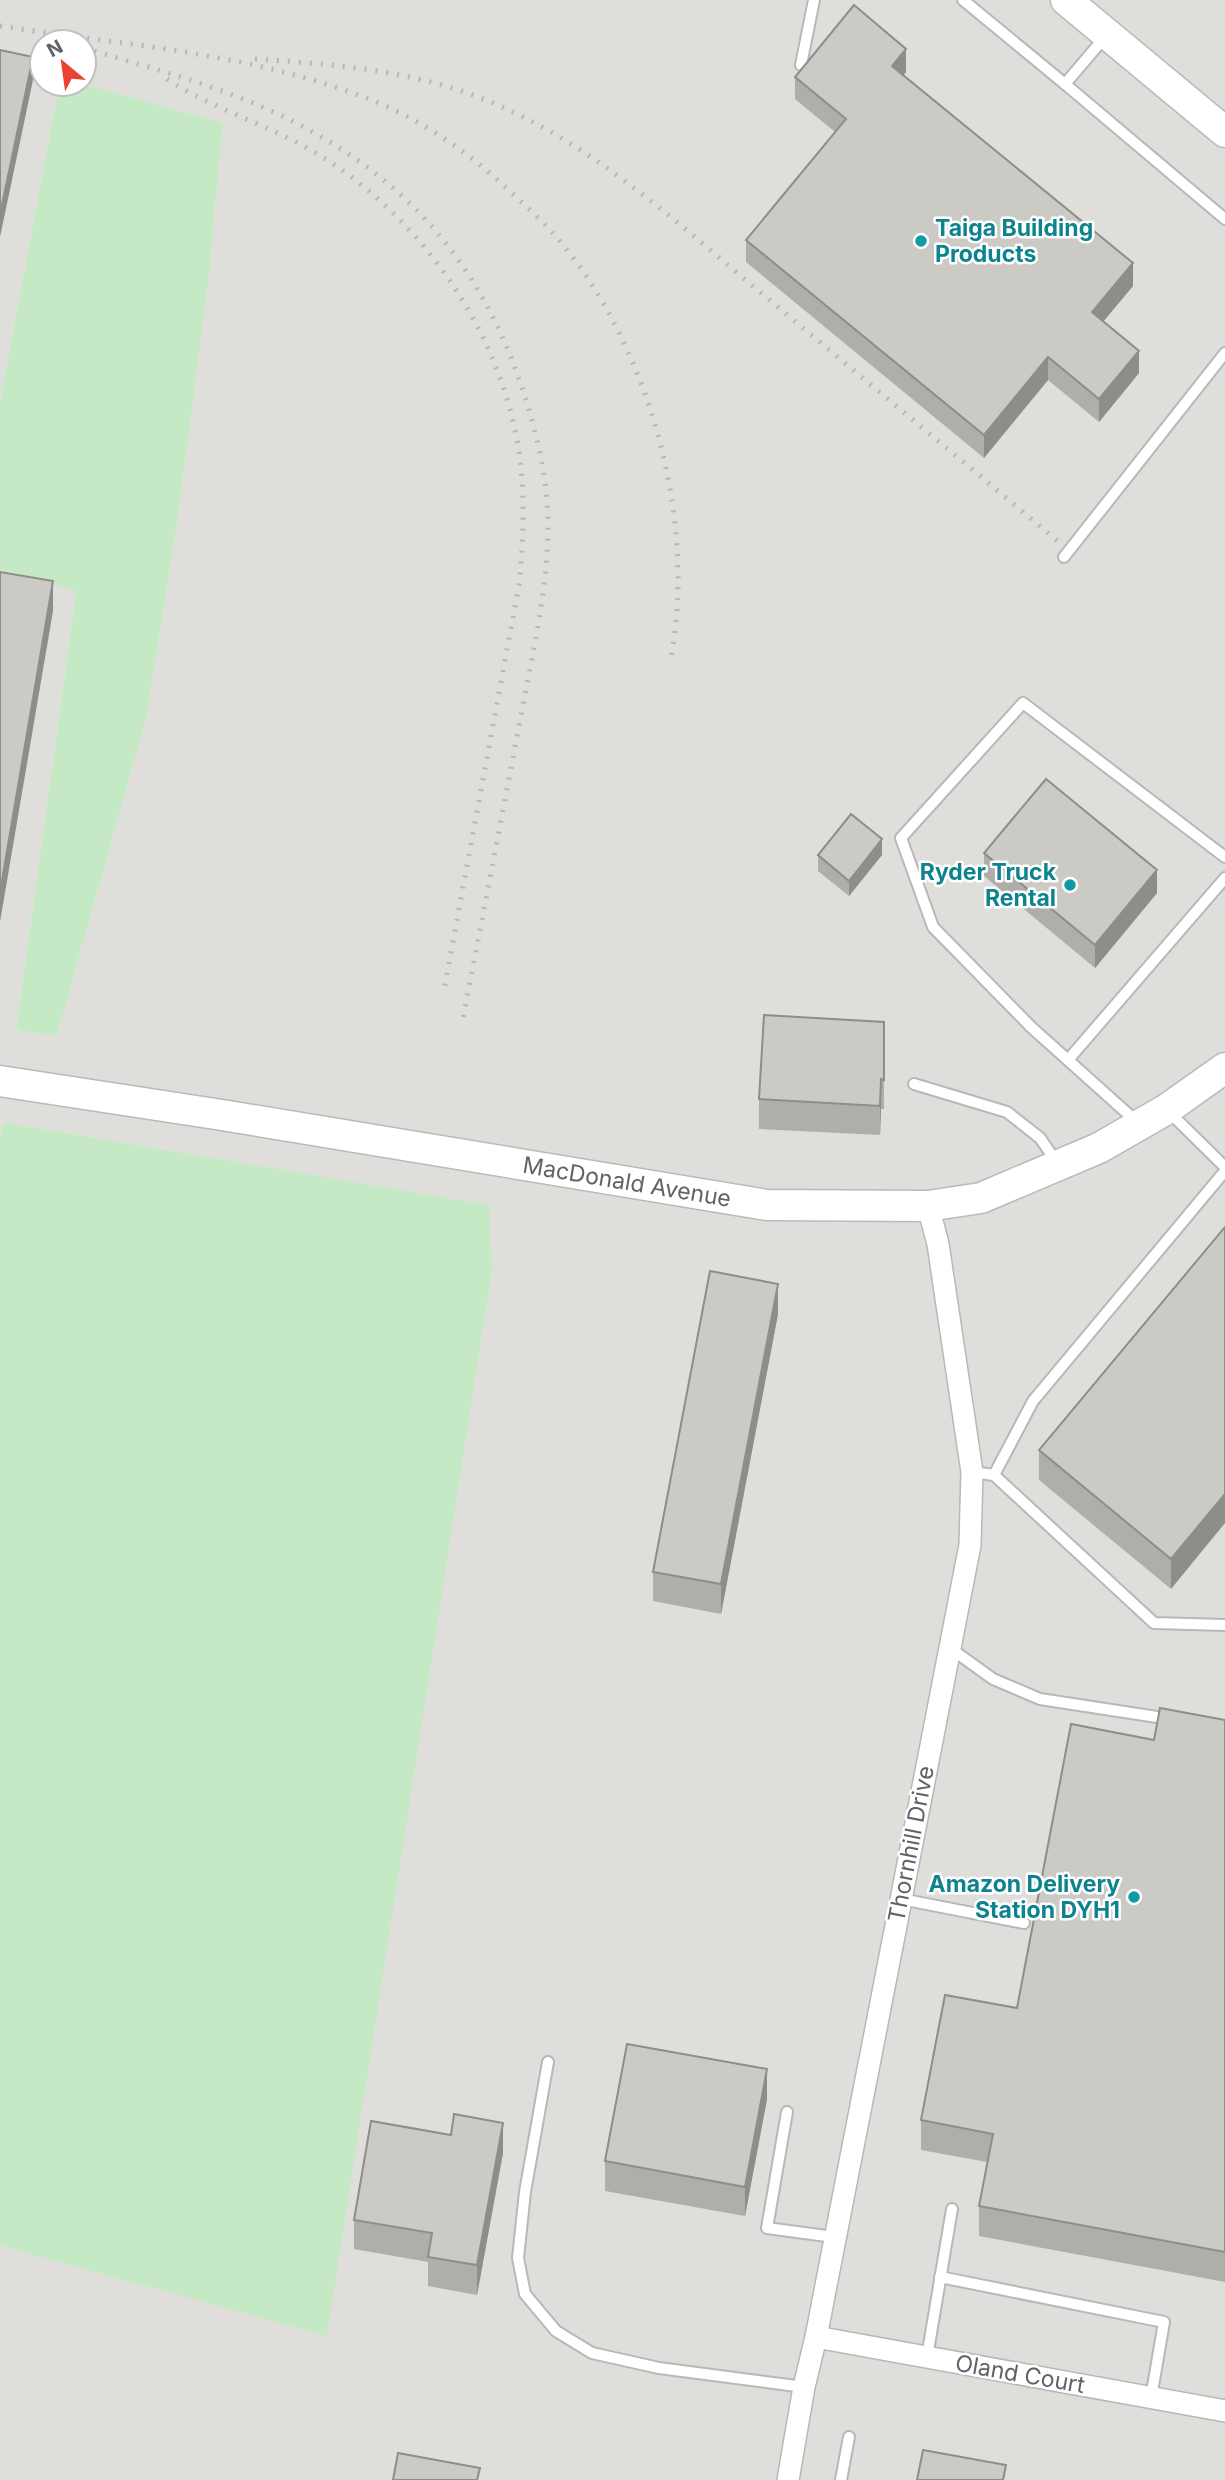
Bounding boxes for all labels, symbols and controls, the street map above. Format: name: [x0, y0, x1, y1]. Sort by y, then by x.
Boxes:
north arrow: [28, 28, 98, 98]
text: N: [43, 35, 67, 62]
place label: Taiga Building Products: [935, 214, 1093, 268]
marker: Taiga Building Products: [913, 233, 929, 249]
place label: Ryder Truck Rental: [920, 858, 1057, 912]
marker: Ryder Truck Rental: [1062, 877, 1078, 893]
street label: MacDonald Avenue: [521, 1151, 733, 1213]
street label: Thornhill Drive: [882, 1763, 940, 1925]
place label: Amazon Delivery Station DYH1: [928, 1870, 1120, 1924]
marker: Amazon Delivery Station DYH1: [1126, 1889, 1142, 1905]
street label: Oland Court: [953, 2349, 1087, 2399]

